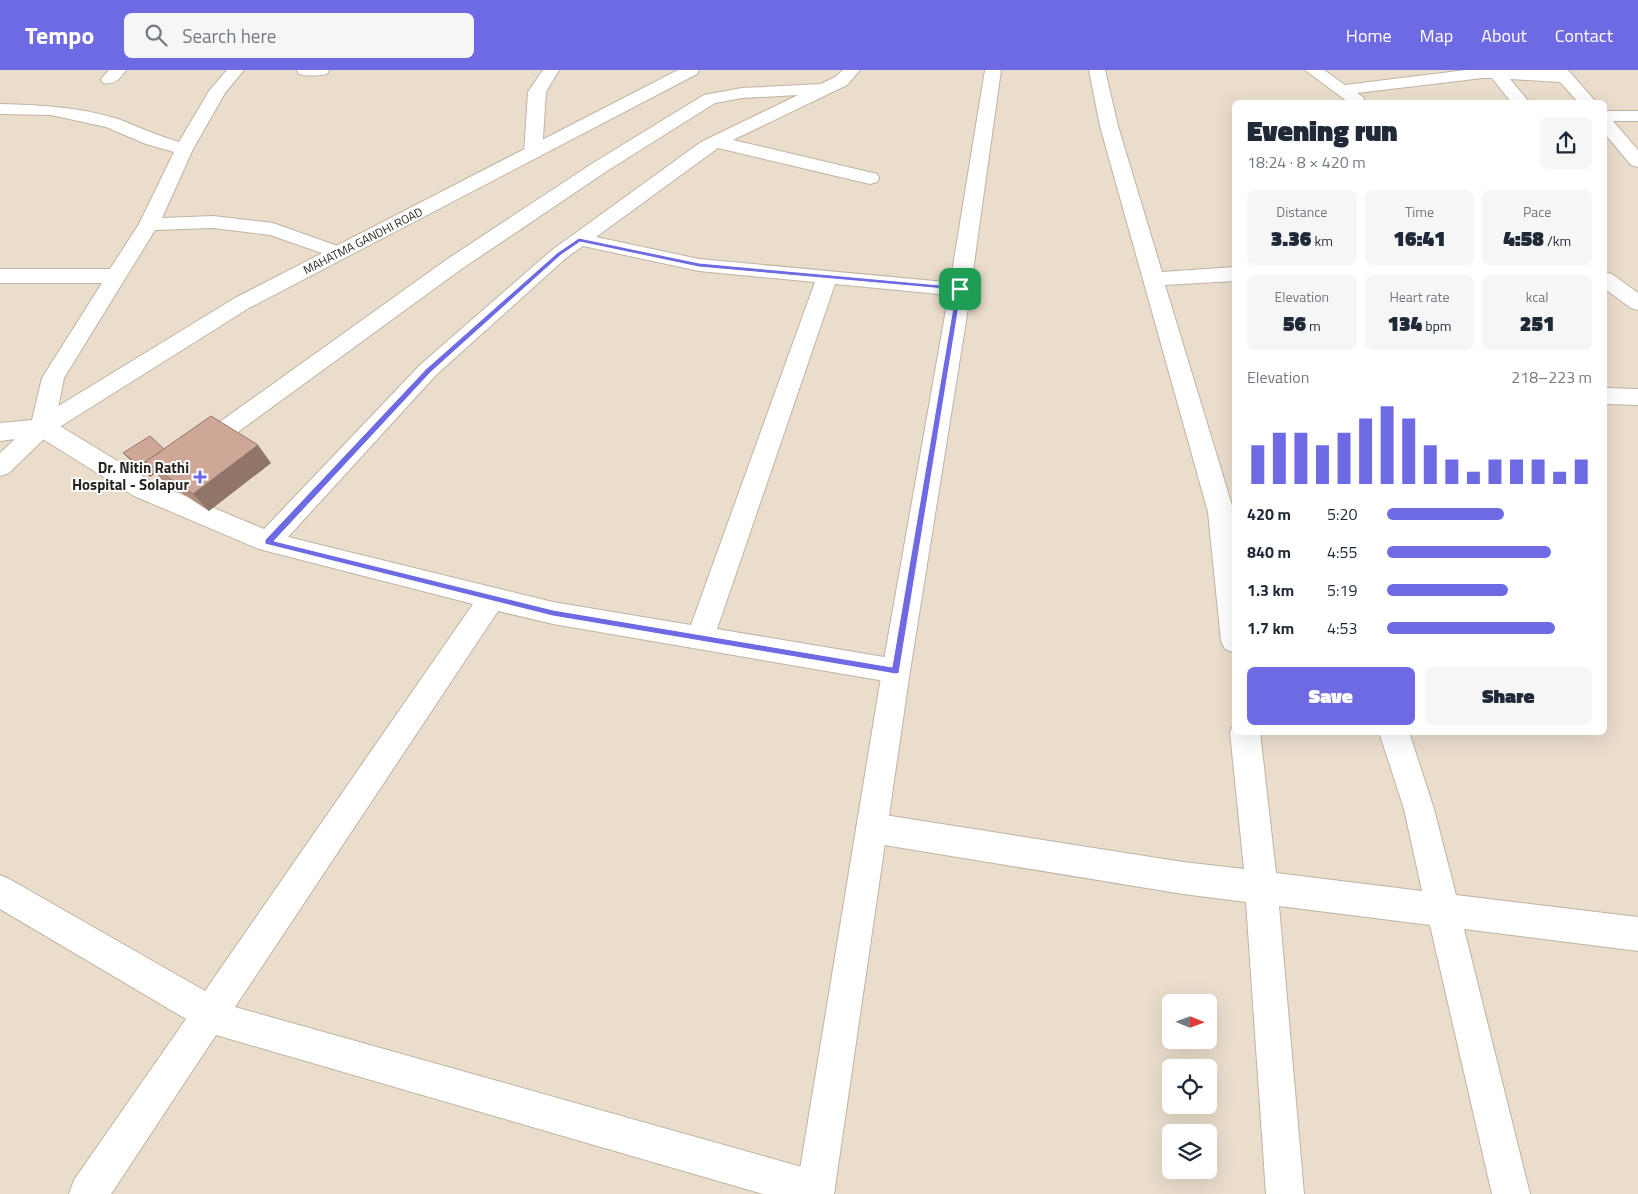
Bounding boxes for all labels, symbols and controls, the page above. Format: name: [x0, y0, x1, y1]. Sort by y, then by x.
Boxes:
search box: [124, 13, 474, 58]
text: Tempo: [25, 17, 94, 53]
icon: search: [142, 21, 170, 49]
text: Search here: [182, 21, 276, 50]
text: Home: [1346, 22, 1392, 49]
text: Map: [1420, 22, 1453, 49]
text: About: [1481, 22, 1527, 49]
text: Contact: [1555, 22, 1613, 49]
text: Evening run: [1247, 109, 1398, 152]
button: share: [1540, 117, 1592, 169]
text: 18:24 · 8 × 420 m: [1247, 150, 1366, 174]
text: Distance: [1276, 201, 1327, 222]
text: Time: [1405, 201, 1434, 222]
text: Pace: [1523, 201, 1551, 222]
street label: MAHATMA GANDHI ROAD: [300, 202, 426, 279]
text: 3.36: [1271, 222, 1311, 254]
text: 16:41: [1393, 222, 1446, 254]
text: 4:58: [1503, 222, 1544, 254]
text: km: [1311, 230, 1333, 251]
text: /km: [1544, 230, 1571, 251]
pin: [939, 268, 981, 310]
icon: arrive: [946, 275, 974, 303]
text: Elevation: [1275, 286, 1329, 307]
text: Heart rate: [1389, 286, 1450, 307]
text: kcal: [1526, 286, 1549, 307]
text: 56: [1283, 307, 1306, 339]
text: 134: [1387, 307, 1422, 339]
text: 251: [1520, 307, 1554, 339]
text: m: [1306, 315, 1321, 336]
text: bpm: [1422, 315, 1452, 336]
text: Elevation: [1247, 365, 1309, 389]
text: 218–223 m: [1511, 365, 1592, 389]
place label: Dr. Nitin Rathi Hospital - Solapur: [72, 456, 189, 496]
marker: Dr. Nitin Rathi Hospital - Solapur: [193, 470, 207, 484]
text: 420 m: [1247, 502, 1291, 526]
text: 5:20: [1327, 502, 1357, 526]
text: 840 m: [1247, 540, 1291, 564]
text: 4:55: [1327, 540, 1357, 564]
text: 1.3 km: [1247, 578, 1294, 602]
text: 5:19: [1327, 578, 1357, 602]
text: 1.7 km: [1247, 616, 1294, 640]
text: 4:53: [1327, 616, 1357, 640]
button: Save: [1247, 667, 1415, 725]
button: Share: [1425, 667, 1592, 725]
north arrow: [1162, 994, 1218, 1049]
map controls: [1162, 994, 1217, 1179]
button: locate: [1162, 1059, 1217, 1114]
button: layers: [1162, 1124, 1217, 1179]

